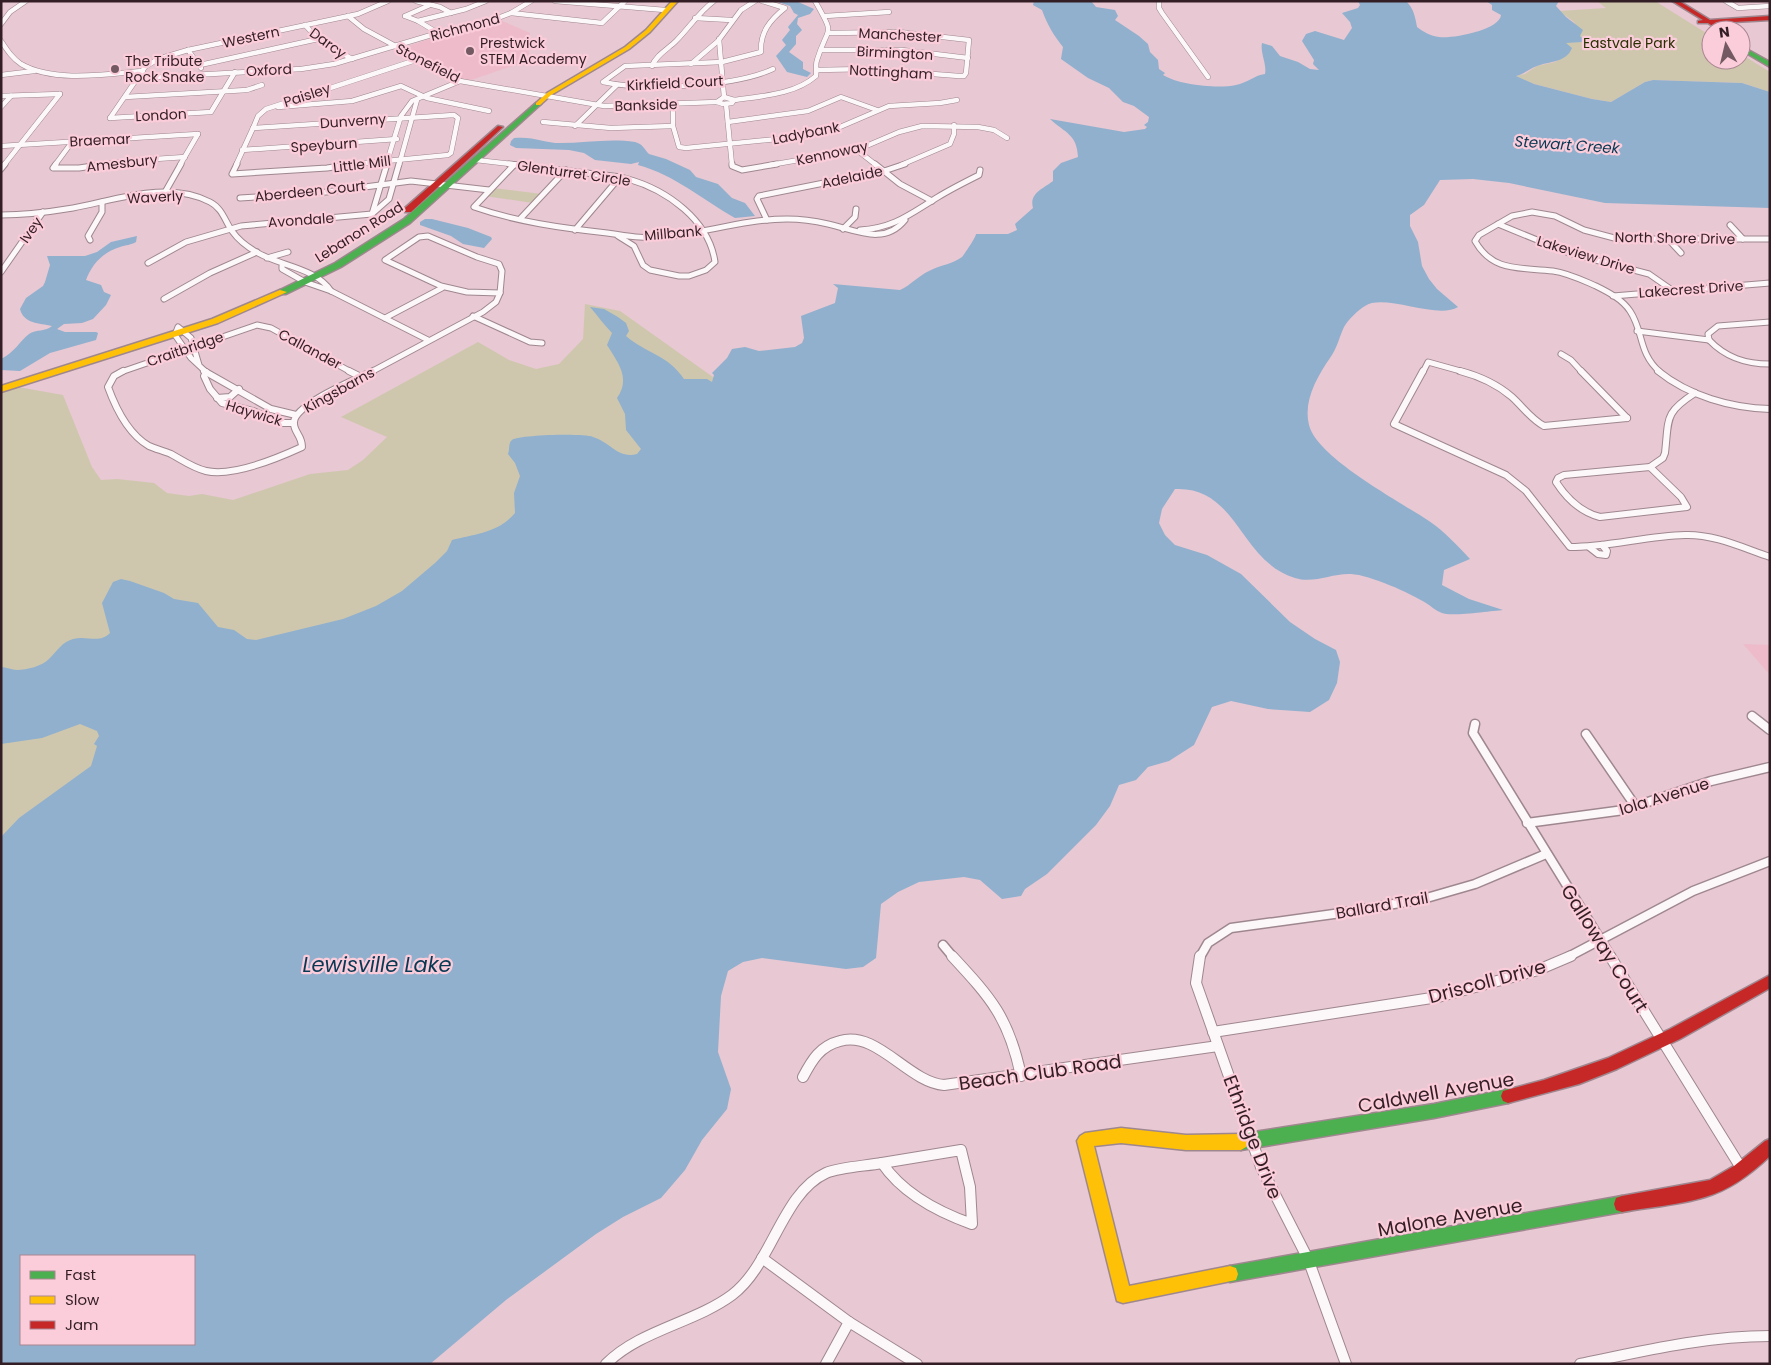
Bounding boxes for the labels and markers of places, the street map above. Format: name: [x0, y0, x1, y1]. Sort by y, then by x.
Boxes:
place label: Prestwick STEM Academy: [480, 33, 587, 69]
marker: Prestwick STEM Academy: [464, 45, 476, 57]
place label: The Tribute Rock Snake: [125, 51, 205, 87]
marker: The Tribute Rock Snake: [109, 63, 121, 75]

